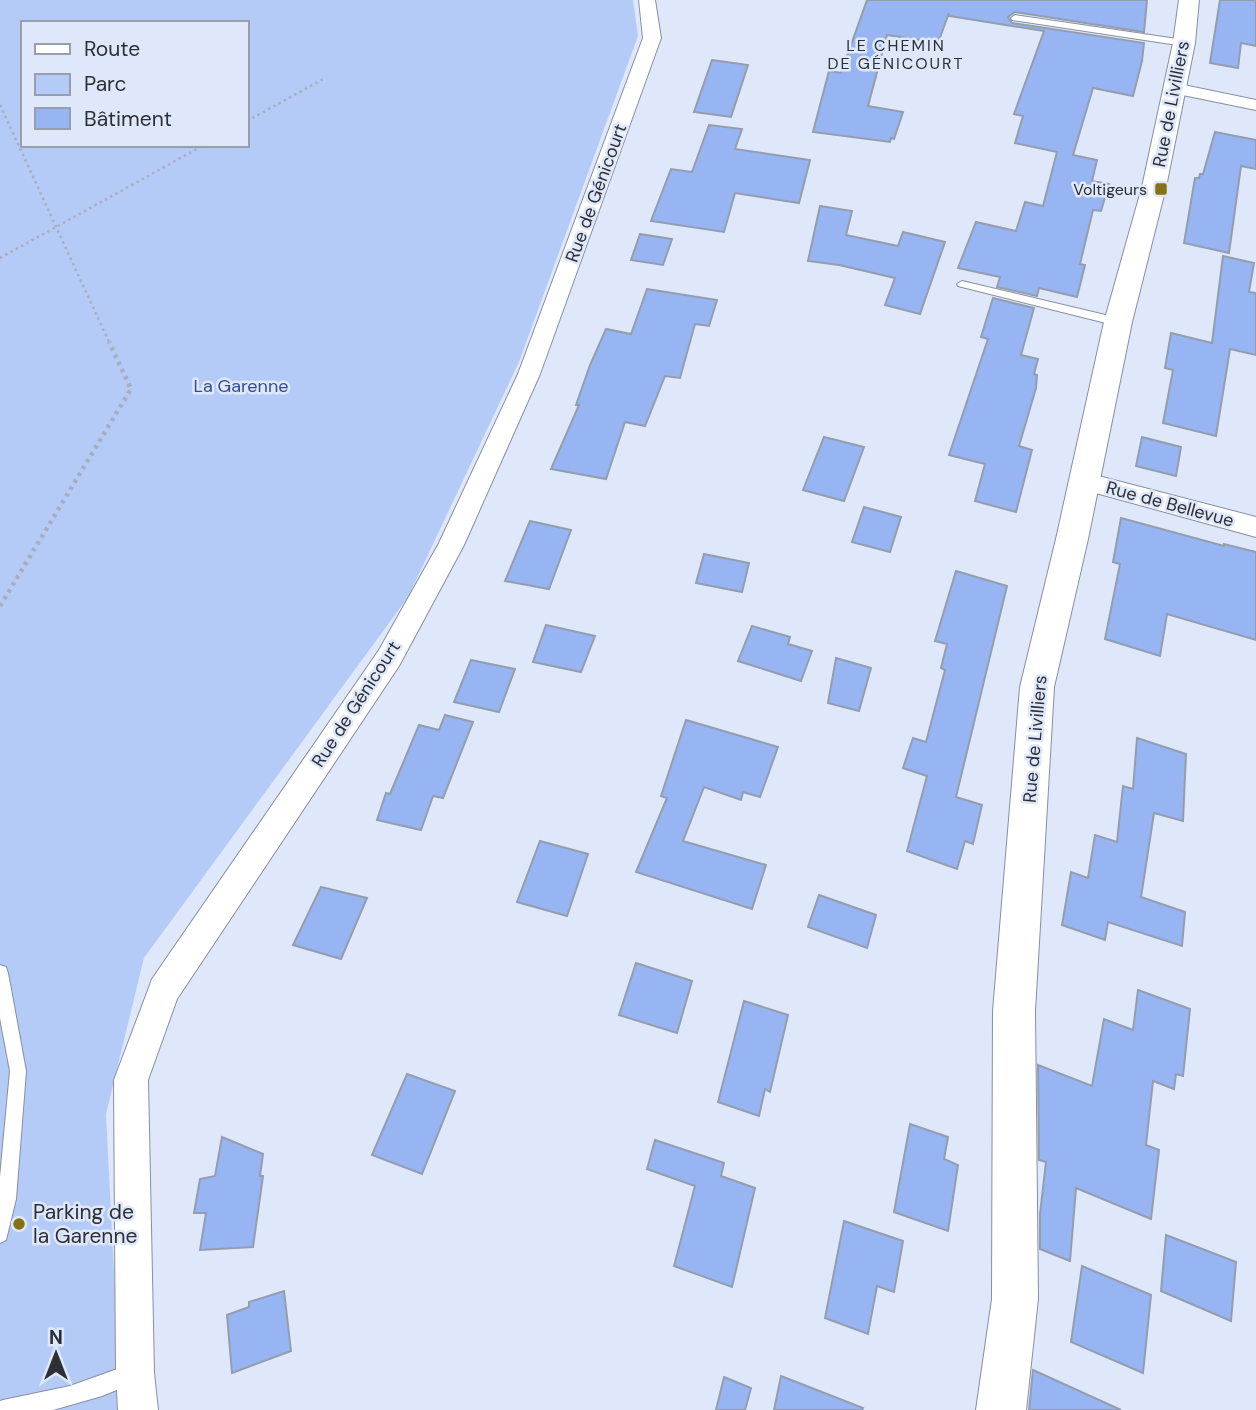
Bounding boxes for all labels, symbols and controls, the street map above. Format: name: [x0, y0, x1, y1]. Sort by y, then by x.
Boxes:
legend: [21, 21, 248, 147]
text: Route: [84, 35, 140, 63]
district label: LE CHEMIN DE GÉNICOURT: [827, 35, 965, 74]
street label: Rue de Livilliers: [1147, 39, 1195, 169]
text: Parc: [84, 70, 127, 98]
text: Bâtiment: [84, 105, 172, 133]
street label: Rue de Génicourt: [560, 120, 632, 266]
place label: Voltigeurs: [1073, 179, 1147, 200]
marker: Voltigeurs: [1153, 181, 1169, 197]
park label: La Garenne: [194, 374, 288, 398]
street label: Rue de Bellevue: [1103, 475, 1237, 533]
street label: Rue de Génicourt: [306, 636, 406, 772]
street label: Rue de Livilliers: [1017, 674, 1053, 804]
place label: Parking de la Garenne: [33, 1198, 137, 1250]
marker: Parking de la Garenne: [11, 1216, 27, 1232]
north arrow: [21, 1319, 91, 1389]
text: N: [49, 1325, 63, 1350]

